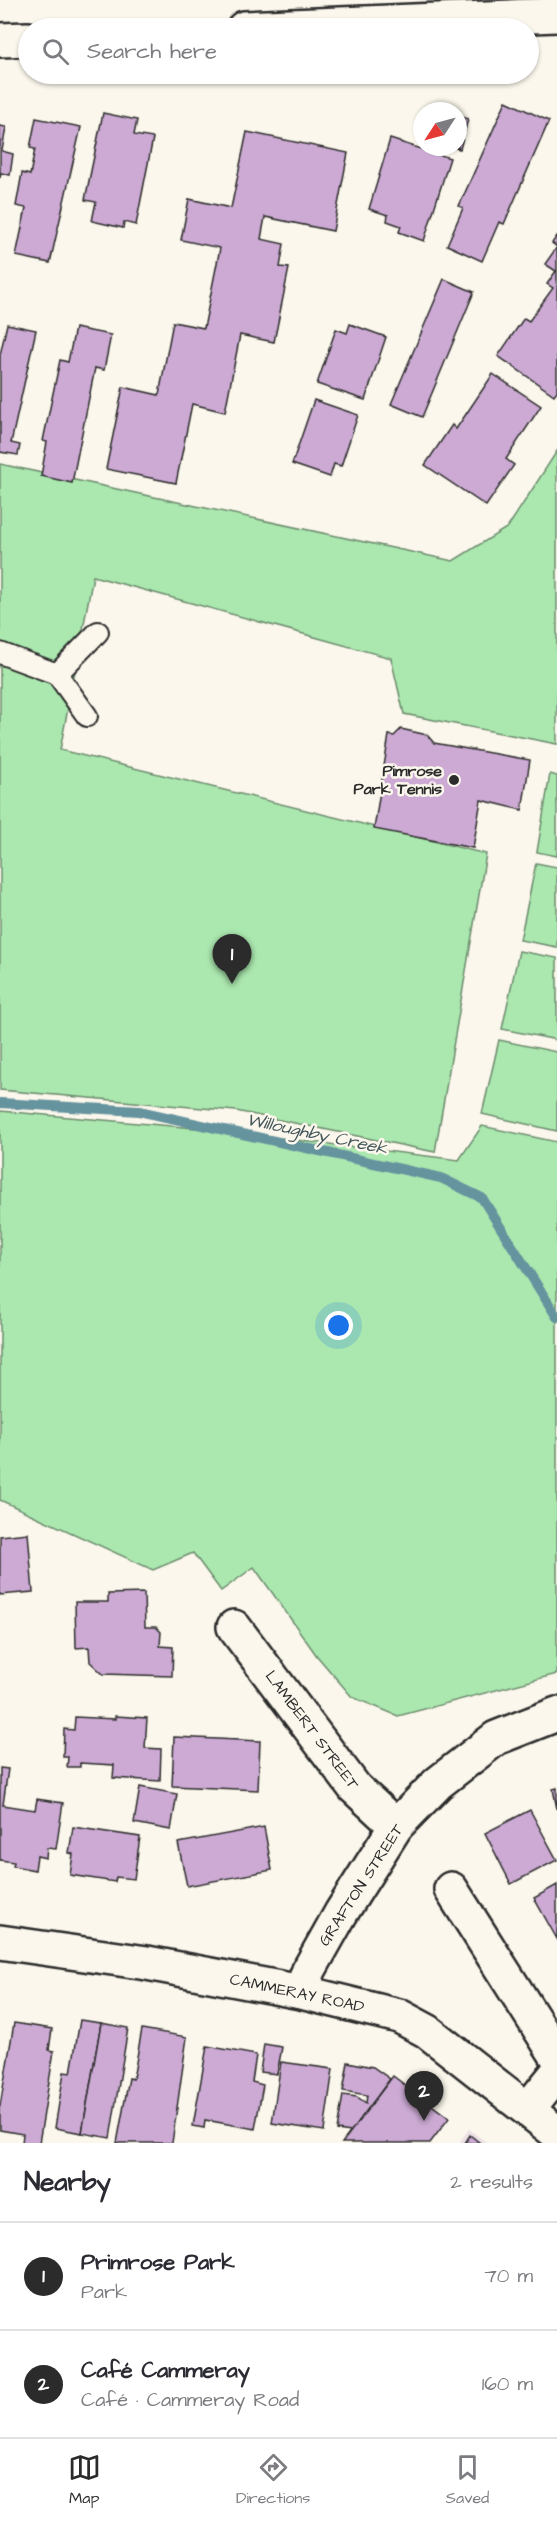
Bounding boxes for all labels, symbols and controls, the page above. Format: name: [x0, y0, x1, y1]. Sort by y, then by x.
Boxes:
search box: [18, 18, 539, 84]
icon: search: [39, 35, 72, 68]
text: Search here: [87, 36, 217, 67]
north arrow: [413, 102, 467, 156]
place label: Pimrose Park Tennis: [354, 760, 442, 800]
marker: Pimrose Park Tennis: [447, 773, 461, 787]
pin: 1: [212, 934, 252, 984]
water label: Willoughby Creek: [244, 1107, 391, 1162]
your location: [324, 1311, 353, 1340]
street label: LAMBERT STREET: [260, 1666, 364, 1794]
street label: GRAFTON STREET: [313, 1820, 409, 1950]
street label: CAMMERAY ROAD: [228, 1968, 366, 2018]
pin: 2: [404, 2072, 444, 2121]
text: Nearby: [24, 2164, 111, 2200]
text: 2 results: [450, 2168, 533, 2196]
text: Primrose Park: [81, 2247, 235, 2278]
text: 1: [42, 2262, 45, 2290]
text: 70 m: [485, 2262, 533, 2290]
text: Park: [81, 2278, 127, 2306]
text: Café Cammeray: [81, 2355, 250, 2386]
text: 2: [38, 2370, 49, 2398]
text: 160 m: [482, 2370, 533, 2398]
text: Café · Cammeray Road: [81, 2386, 299, 2414]
tab: Map: [68, 2451, 101, 2509]
tab: Directions: [236, 2451, 310, 2509]
tab: Saved: [446, 2451, 489, 2509]

